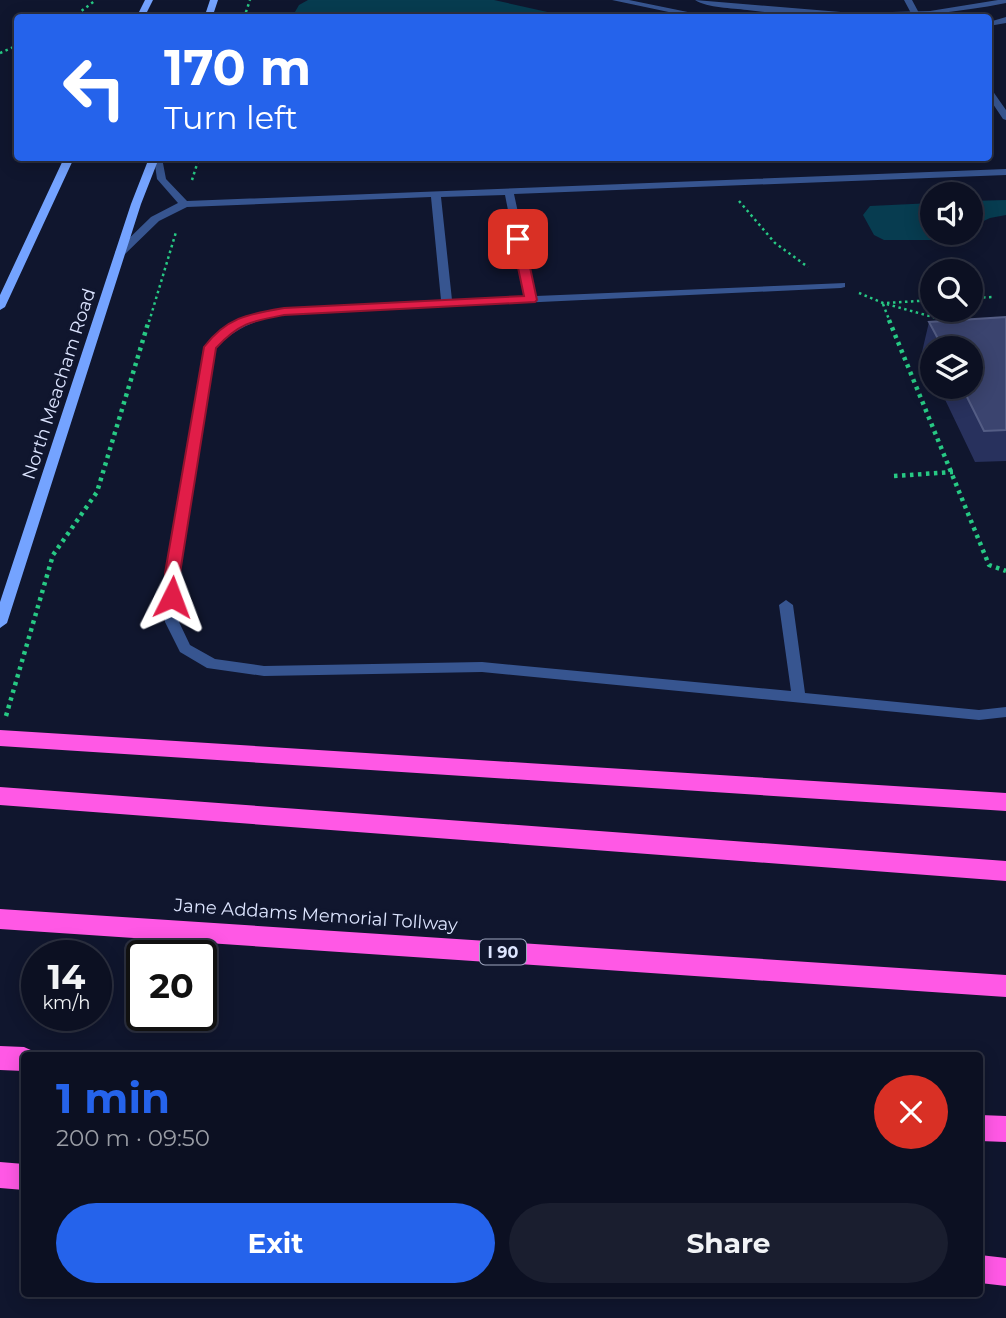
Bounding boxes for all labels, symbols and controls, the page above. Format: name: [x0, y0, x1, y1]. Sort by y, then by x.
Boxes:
text: 170 m: [164, 38, 311, 97]
icon: left: [49, 42, 140, 133]
text: Turn left: [164, 98, 298, 137]
map controls: [920, 182, 983, 399]
button: sound: [920, 182, 983, 245]
pin: [488, 209, 548, 269]
icon: arrive: [499, 220, 537, 258]
button: search: [920, 259, 983, 322]
street label: North Meacham Road: [18, 286, 100, 482]
button: layers: [920, 336, 983, 399]
position arrow: [135, 560, 209, 634]
street label: Jane Addams Memorial Tollway: [172, 894, 459, 936]
speed limit sign: 20: [126, 940, 217, 1031]
road number: I 90: [480, 940, 526, 964]
text: 14: [48, 955, 85, 998]
text: km/h: [42, 992, 91, 1014]
text: 1 min: [56, 1072, 170, 1124]
button: close: [874, 1075, 948, 1149]
text: 200 m · 09:50: [56, 1124, 210, 1152]
button: Exit: [56, 1203, 495, 1283]
button: Share: [509, 1203, 948, 1283]

